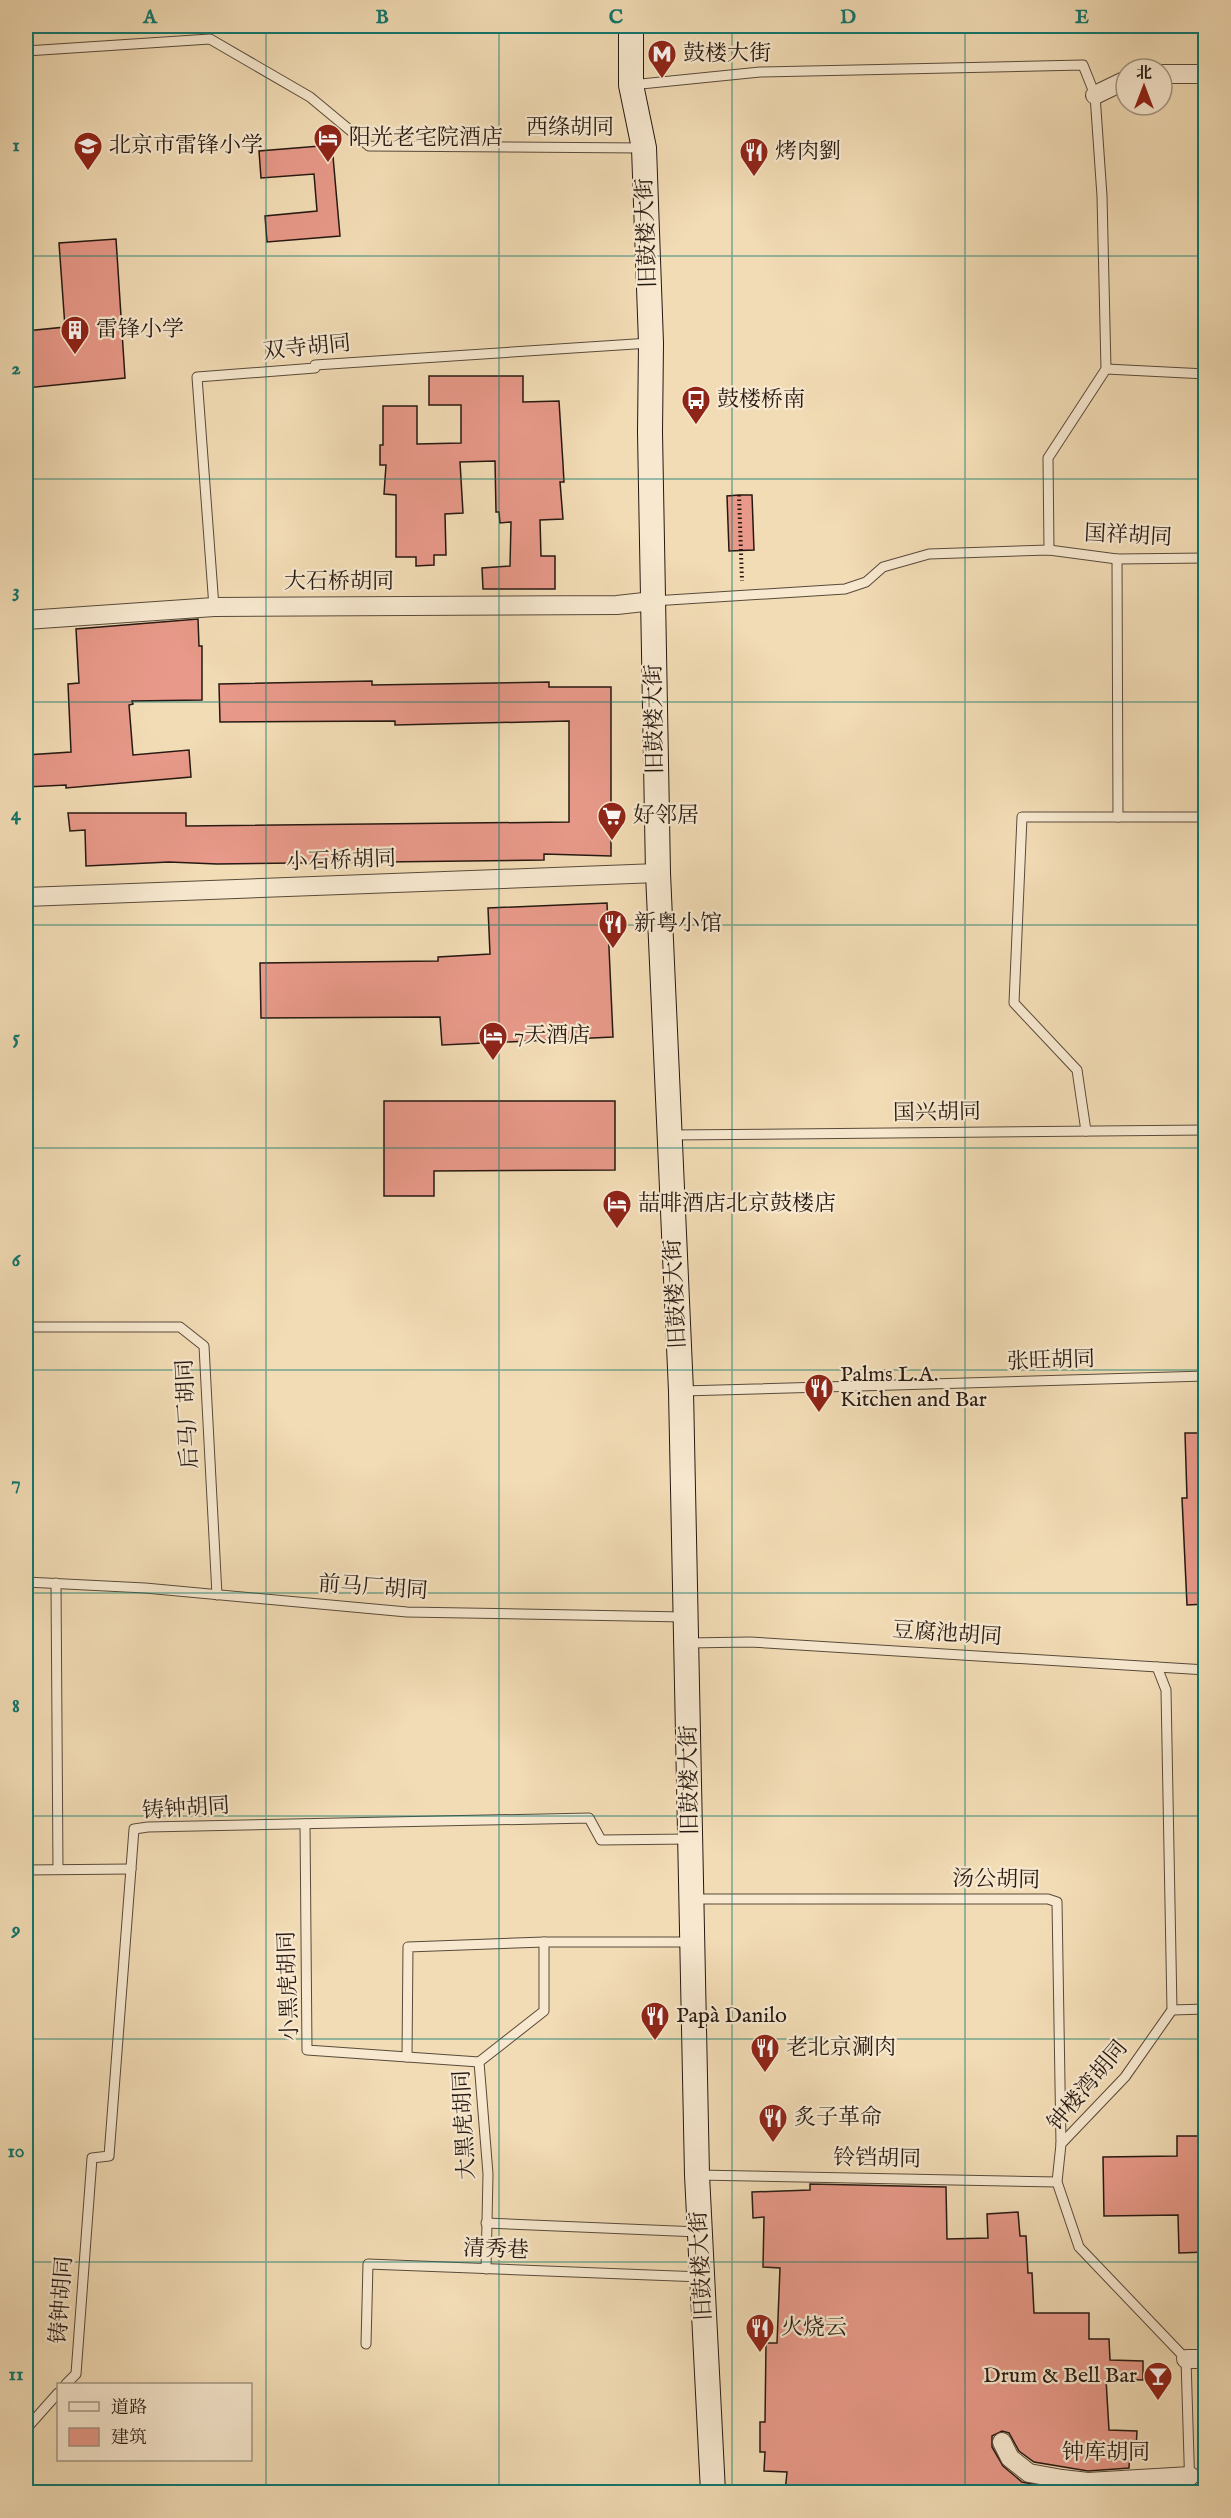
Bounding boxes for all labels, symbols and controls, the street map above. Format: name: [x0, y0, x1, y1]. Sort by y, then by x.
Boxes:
text: A: [142, 5, 158, 30]
text: B: [375, 5, 389, 30]
text: C: [609, 5, 623, 30]
text: D: [840, 5, 856, 30]
text: E: [1075, 5, 1089, 30]
metro station icon: 鼓楼大街: [646, 38, 678, 80]
place label: 鼓楼大街: [683, 40, 771, 68]
north arrow: [1114, 57, 1174, 117]
text: 北: [1136, 64, 1152, 84]
street label: 西绦胡同: [526, 114, 614, 142]
hotel icon: 阳光老宅院酒店: [312, 122, 344, 164]
place label: 阳光老宅院酒店: [349, 124, 503, 152]
school or university icon: 北京市雷锋小学: [72, 130, 104, 172]
place label: 北京市雷锋小学: [109, 132, 263, 160]
text: 1: [12, 133, 20, 158]
restaurant icon: 烤肉劉: [738, 136, 770, 178]
place label: 烤肉劉: [775, 138, 841, 166]
street label: 旧鼓楼大街: [631, 178, 663, 288]
building icon: 雷锋小学: [59, 314, 91, 356]
place label: 雷锋小学: [96, 316, 184, 344]
street label: 双寺胡同: [262, 329, 352, 367]
text: 2: [11, 356, 21, 381]
bus stop icon: 鼓楼桥南: [680, 384, 712, 426]
place label: 鼓楼桥南: [717, 386, 805, 414]
street label: 国祥胡同: [1083, 520, 1173, 552]
street label: 大石桥胡同: [284, 568, 394, 596]
text: 3: [12, 579, 20, 604]
street label: 旧鼓楼大街: [640, 664, 670, 774]
supermarket icon: 好邻居: [596, 800, 628, 842]
text: 4: [11, 802, 22, 827]
place label: 好邻居: [633, 802, 699, 830]
street label: 小石桥胡同: [286, 845, 396, 877]
restaurant icon: 新粤小馆: [597, 908, 629, 950]
place label: 新粤小馆: [634, 910, 722, 938]
hotel icon: 7天酒店: [477, 1020, 509, 1062]
place label: 7天酒店: [514, 1022, 590, 1050]
text: 5: [12, 1025, 20, 1050]
street label: 国兴胡同: [893, 1098, 981, 1128]
hotel icon: 喆啡酒店北京鼓楼店: [601, 1188, 633, 1230]
place label: 喆啡酒店北京鼓楼店: [638, 1190, 836, 1218]
street label: 旧鼓楼大街: [659, 1238, 693, 1350]
text: 6: [12, 1248, 22, 1273]
street label: 张旺胡同: [1007, 1345, 1095, 1377]
street label: 后马厂胡同: [171, 1358, 205, 1470]
place label: Palms L.A. Kitchen and Bar: [840, 1361, 987, 1414]
restaurant icon: Palms L.A. Kitchen and Bar: [803, 1372, 835, 1414]
text: 7: [11, 1471, 21, 1496]
street label: 前马厂胡同: [317, 1570, 429, 1606]
street label: 豆腐池胡同: [891, 1616, 1003, 1652]
text: 8: [12, 1694, 20, 1719]
street label: 旧鼓楼大街: [675, 1725, 705, 1835]
street label: 铸钟胡同: [141, 1792, 231, 1826]
street label: 汤公胡同: [952, 1865, 1040, 1895]
text: 9: [11, 1917, 21, 1942]
street label: 小黑虎胡同: [273, 1931, 305, 2041]
restaurant icon: Papà Danilo: [639, 2000, 671, 2042]
place label: Papà Danilo: [676, 2002, 787, 2030]
restaurant icon: 老北京涮肉: [749, 2032, 781, 2074]
place label: 老北京涮肉: [786, 2034, 896, 2062]
street label: 钟楼湾胡同: [1042, 2035, 1134, 2137]
street label: 大黑虎胡同: [448, 2069, 482, 2181]
restaurant icon: 炙子革命: [757, 2102, 789, 2144]
place label: 炙子革命: [794, 2104, 882, 2132]
text: 10: [7, 2139, 25, 2164]
street label: 铃铛胡同: [833, 2144, 921, 2174]
street label: 旧鼓楼大街: [685, 2210, 719, 2322]
street label: 清秀巷: [463, 2235, 529, 2265]
street label: 铸钟胡同: [45, 2255, 79, 2345]
restaurant icon: 火烧云: [744, 2312, 776, 2354]
place label: 火烧云: [781, 2314, 847, 2342]
bar icon: Drum & Bell Bar: [1142, 2360, 1174, 2402]
text: 11: [9, 2362, 23, 2387]
place label: Drum & Bell Bar: [983, 2362, 1137, 2390]
legend: [57, 2383, 252, 2461]
text: 道路: [111, 2397, 147, 2420]
text: 建筑: [111, 2427, 147, 2450]
street label: 钟库胡同: [1062, 2439, 1150, 2467]

